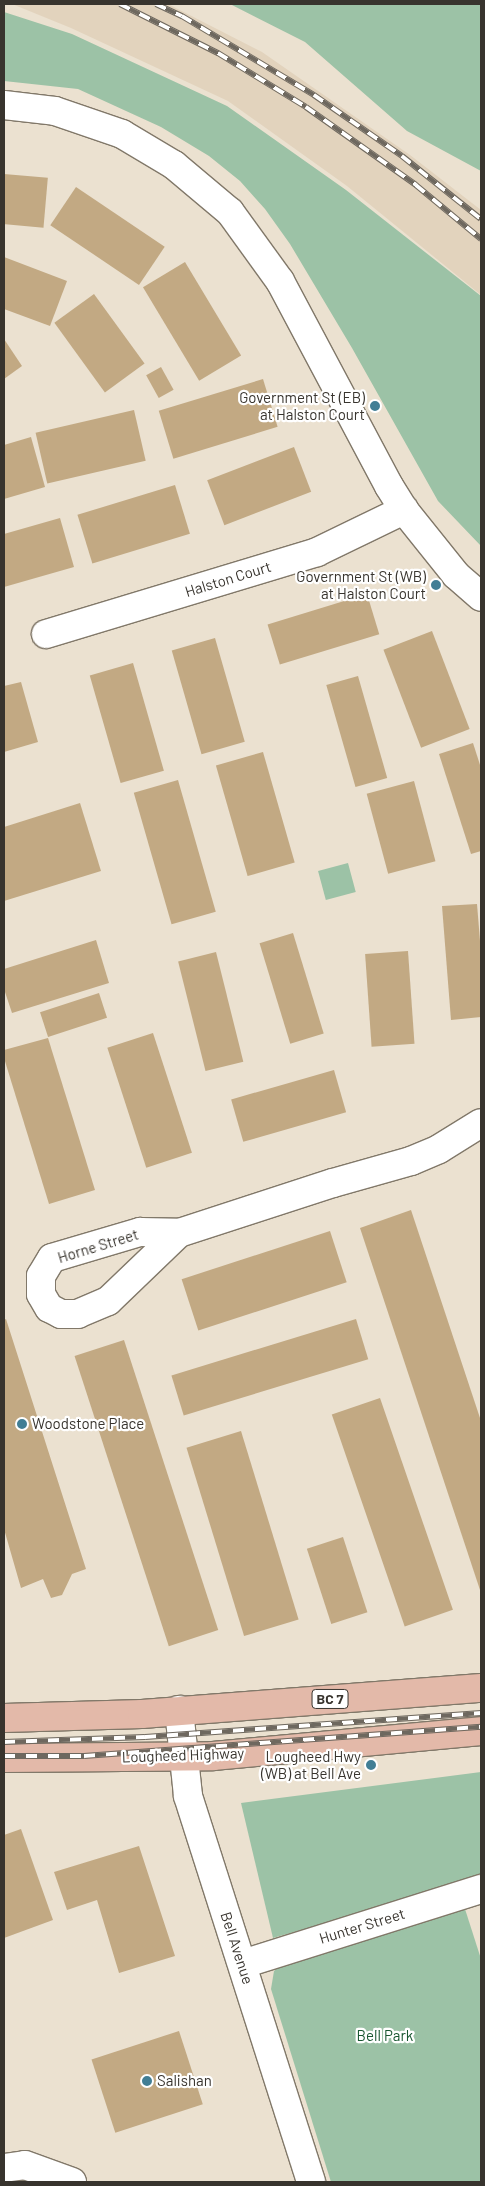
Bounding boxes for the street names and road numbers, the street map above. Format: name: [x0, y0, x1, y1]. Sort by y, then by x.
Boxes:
street label: Halston Court: [183, 557, 273, 601]
street label: Horne Street: [56, 1225, 140, 1267]
road number: BC 7: [311, 1688, 349, 1710]
street label: Lougheed Highway: [121, 1744, 245, 1766]
street label: Hunter Street: [317, 1904, 407, 1948]
street label: Bell Avenue: [217, 1910, 257, 1986]

